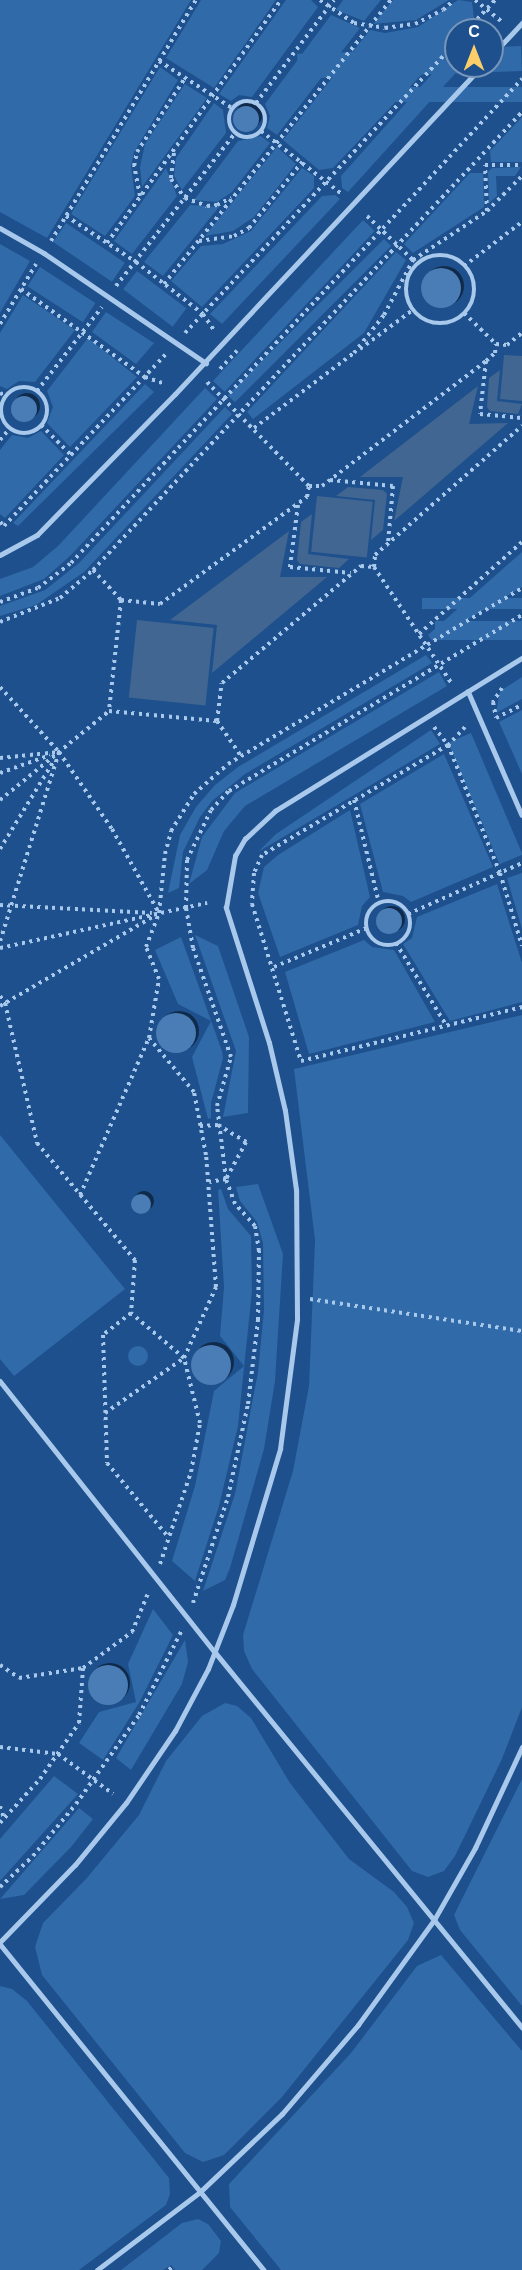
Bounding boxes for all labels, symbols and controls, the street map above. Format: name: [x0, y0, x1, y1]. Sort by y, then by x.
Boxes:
north arrow: [444, 18, 504, 78]
text: С: [468, 23, 480, 40]

